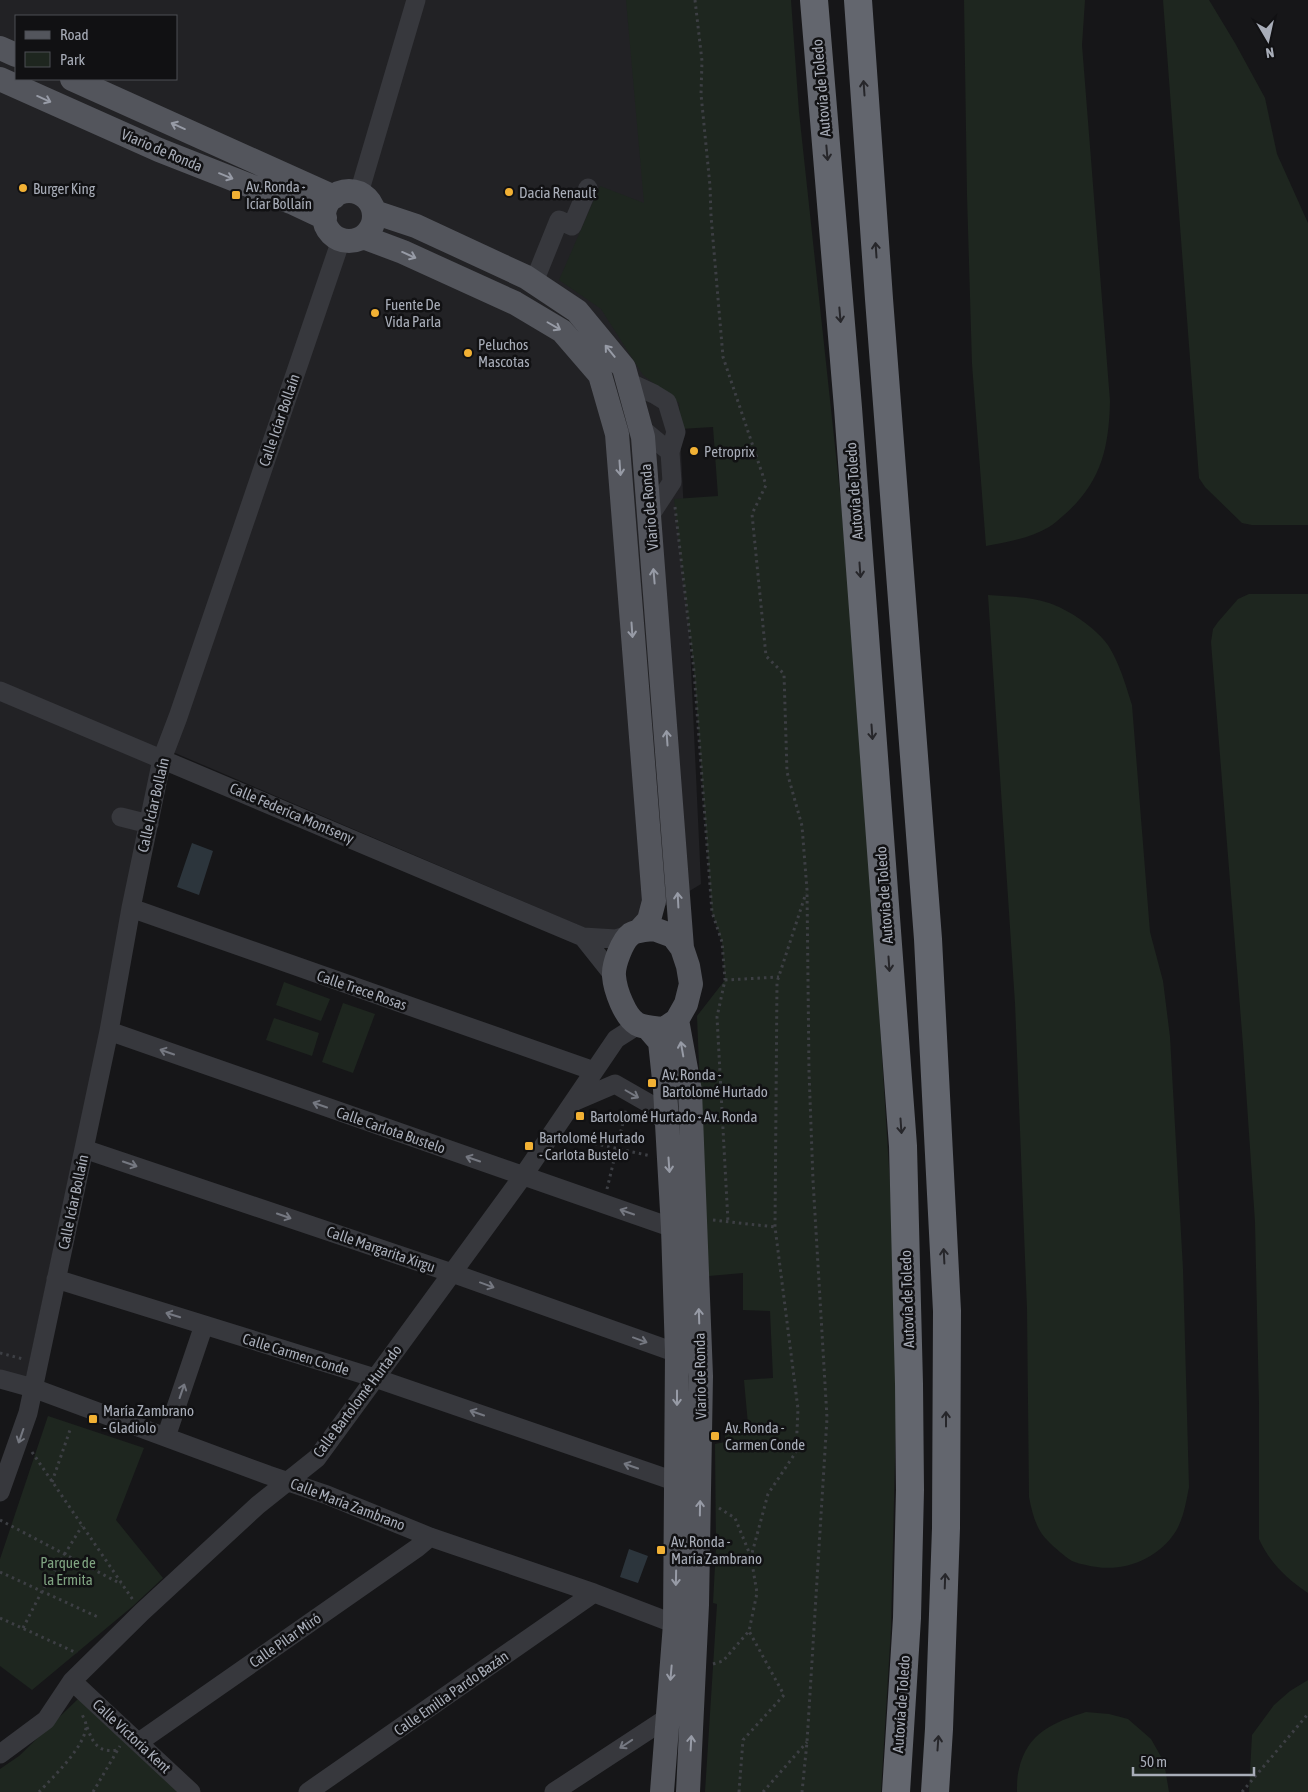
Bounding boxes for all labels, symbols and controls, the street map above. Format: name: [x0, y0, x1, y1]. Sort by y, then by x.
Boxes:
legend: [15, 15, 178, 80]
north arrow: [1243, 15, 1293, 65]
text: Road: [60, 26, 89, 43]
street label: Autovía de Toledo: [808, 39, 834, 137]
text: N: [1265, 44, 1275, 61]
text: Park: [60, 51, 85, 68]
one-way arrow: [860, 80, 869, 96]
one-way arrow: [36, 95, 51, 104]
one-way arrow: [171, 121, 186, 130]
street label: Viario de Ronda: [119, 125, 205, 175]
one-way arrow: [822, 145, 832, 161]
one-way arrow: [218, 172, 233, 182]
place label: Av. Ronda - Icíar Bollaín: [246, 178, 312, 212]
place label: Burger King: [33, 180, 96, 197]
marker: Burger King: [17, 182, 29, 194]
place label: Dacia Renault: [519, 184, 597, 201]
marker: Dacia Renault: [503, 186, 515, 198]
marker: Av. Ronda - Icíar Bollaín: [230, 189, 242, 201]
one-way arrow: [871, 242, 880, 258]
one-way arrow: [401, 250, 416, 260]
place label: Fuente De Vida Parla: [385, 296, 441, 330]
marker: Fuente De Vida Parla: [369, 307, 381, 319]
one-way arrow: [836, 307, 845, 323]
one-way arrow: [547, 322, 561, 332]
place label: Peluchos Mascotas: [478, 336, 530, 370]
one-way arrow: [605, 345, 616, 358]
marker: Peluchos Mascotas: [462, 347, 474, 359]
street label: Calle Icíar Bollaín: [255, 372, 303, 468]
street label: Autovía de Toledo: [842, 442, 866, 540]
place label: Petroprix: [704, 443, 755, 460]
marker: Petroprix: [688, 445, 700, 457]
one-way arrow: [615, 459, 625, 475]
street label: Viario de Ronda: [637, 463, 661, 551]
one-way arrow: [855, 562, 865, 578]
one-way arrow: [649, 568, 659, 584]
one-way arrow: [628, 622, 637, 638]
one-way arrow: [867, 724, 877, 740]
one-way arrow: [662, 730, 671, 746]
street label: Calle Icíar Bollaín: [134, 756, 172, 854]
street label: Calle Federica Montseny: [227, 779, 357, 847]
street label: Autovía de Toledo: [872, 846, 896, 944]
one-way arrow: [674, 892, 683, 908]
one-way arrow: [885, 955, 894, 971]
street label: Calle Trece Rosas: [315, 967, 409, 1013]
one-way arrow: [677, 1042, 687, 1058]
one-way arrow: [159, 1047, 175, 1056]
place label: Av. Ronda - Bartolomé Hurtado: [662, 1066, 768, 1100]
marker: Av. Ronda - Bartolomé Hurtado: [646, 1077, 658, 1089]
one-way arrow: [625, 1089, 640, 1099]
one-way arrow: [313, 1100, 328, 1109]
street label: Calle Carlota Bustelo: [334, 1103, 448, 1157]
place label: Bartolomé Hurtado - Av. Ronda: [590, 1108, 757, 1125]
marker: Bartolomé Hurtado - Av. Ronda: [574, 1110, 586, 1122]
one-way arrow: [897, 1118, 906, 1134]
place label: Bartolomé Hurtado - Carlota Bustelo: [539, 1129, 645, 1163]
marker: Bartolomé Hurtado - Carlota Bustelo: [523, 1140, 535, 1152]
street label: Calle Icíar Bollaín: [55, 1153, 91, 1251]
one-way arrow: [466, 1154, 482, 1163]
one-way arrow: [665, 1157, 674, 1173]
one-way arrow: [122, 1160, 137, 1169]
one-way arrow: [620, 1207, 635, 1216]
one-way arrow: [276, 1212, 291, 1221]
street label: Calle Margarita Xirgu: [325, 1222, 437, 1276]
one-way arrow: [939, 1248, 949, 1264]
street label: Autovía de Toledo: [897, 1250, 917, 1348]
one-way arrow: [479, 1281, 495, 1291]
one-way arrow: [694, 1308, 704, 1324]
one-way arrow: [165, 1310, 181, 1320]
street label: Calle Carmen Conde: [241, 1330, 351, 1378]
street label: Viario de Ronda: [691, 1333, 709, 1419]
one-way arrow: [632, 1336, 648, 1345]
street label: Calle Bartolomé Hurtado: [309, 1341, 405, 1461]
one-way arrow: [177, 1383, 187, 1399]
one-way arrow: [672, 1389, 682, 1405]
place label: María Zambrano - Gladiolo: [103, 1402, 194, 1436]
one-way arrow: [470, 1408, 486, 1417]
one-way arrow: [941, 1411, 951, 1427]
marker: María Zambrano - Gladiolo: [87, 1413, 99, 1425]
place label: Av. Ronda - Carmen Conde: [725, 1419, 805, 1453]
one-way arrow: [16, 1427, 25, 1443]
marker: Av. Ronda - Carmen Conde: [709, 1430, 721, 1442]
one-way arrow: [624, 1461, 639, 1470]
street label: Calle María Zambrano: [288, 1474, 408, 1534]
one-way arrow: [695, 1500, 705, 1516]
place label: Av. Ronda - María Zambrano: [671, 1533, 762, 1567]
marker: Av. Ronda - María Zambrano: [655, 1544, 667, 1556]
park label: Parque de la Ermita: [40, 1554, 96, 1588]
one-way arrow: [671, 1569, 681, 1585]
one-way arrow: [940, 1573, 949, 1589]
street label: Calle Pilar Miró: [246, 1609, 324, 1671]
street label: Calle Emilia Pardo Bazán: [390, 1647, 512, 1739]
street label: Autovía de Toledo: [889, 1655, 913, 1753]
one-way arrow: [666, 1665, 675, 1681]
street label: Calle Victoria Kent: [90, 1696, 174, 1776]
one-way arrow: [687, 1736, 696, 1752]
one-way arrow: [934, 1736, 943, 1752]
one-way arrow: [619, 1739, 633, 1749]
scale bar: [1133, 1744, 1254, 1776]
text: 50 m: [1140, 1753, 1167, 1770]

